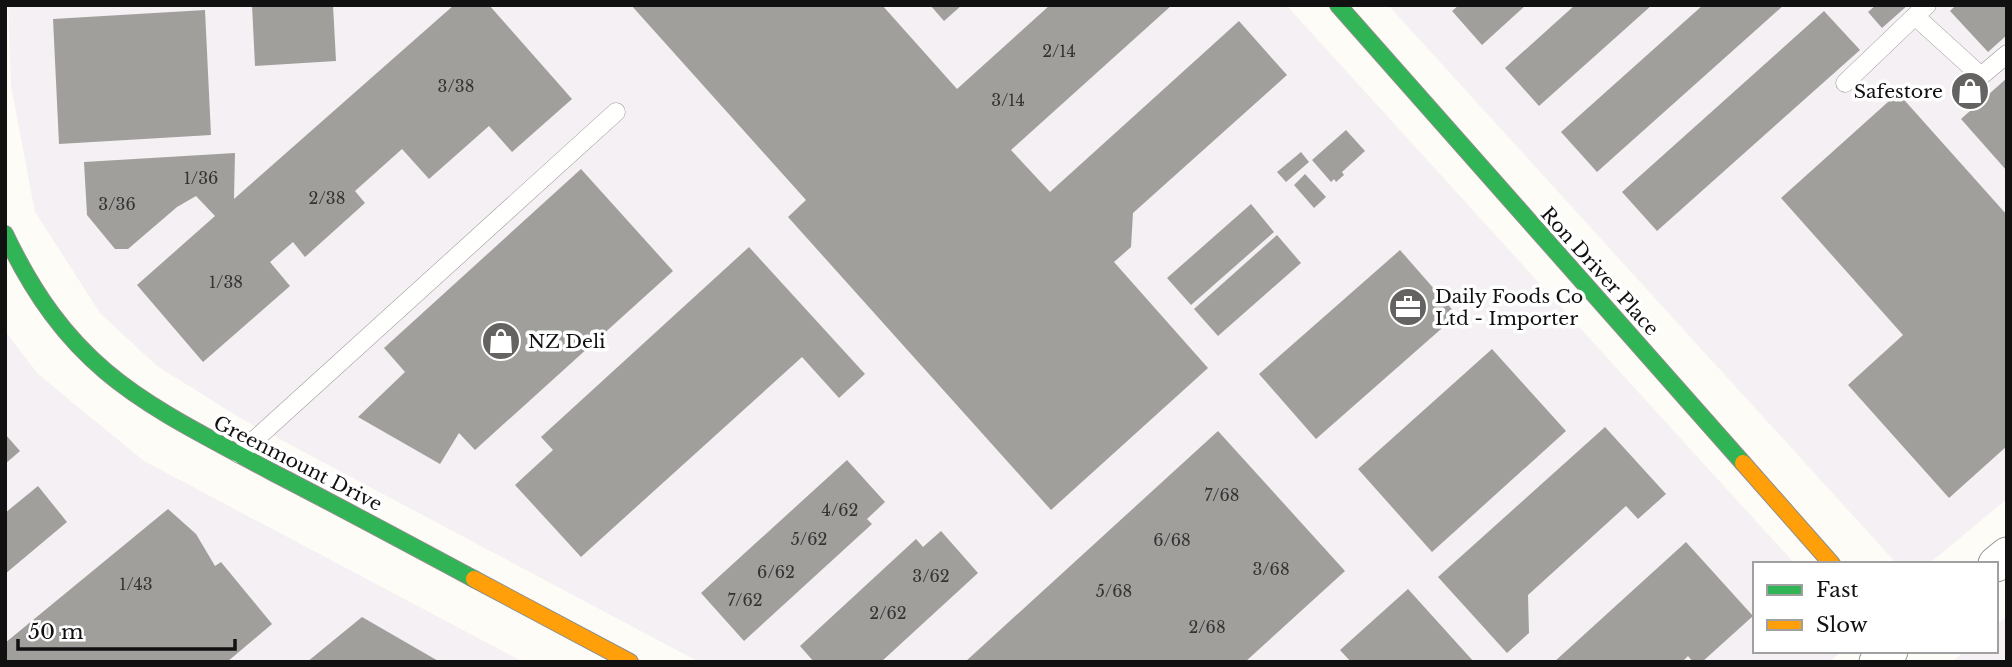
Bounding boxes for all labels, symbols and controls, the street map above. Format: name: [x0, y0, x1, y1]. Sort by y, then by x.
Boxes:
house number: 2/14: [1042, 41, 1076, 61]
shop icon: Safestore: [1949, 70, 1991, 112]
house number: 3/38: [438, 76, 474, 96]
place label: Safestore: [1854, 80, 1943, 103]
house number: 3/14: [991, 90, 1025, 110]
house number: 1/36: [184, 168, 218, 188]
house number: 2/38: [309, 188, 345, 208]
house number: 3/36: [98, 194, 136, 214]
street label: Ron Driver Place: [1536, 202, 1663, 340]
house number: 1/38: [209, 272, 243, 292]
place label: Daily Foods Co Ltd - Importer: [1435, 285, 1583, 330]
office icon: Daily Foods Co Ltd - Importer: [1387, 286, 1429, 328]
shop icon: NZ Deli: [480, 320, 522, 362]
place label: NZ Deli: [528, 330, 606, 353]
street label: Greenmount Drive: [210, 411, 386, 516]
house number: 7/68: [1204, 485, 1240, 505]
house number: 4/62: [822, 500, 858, 520]
house number: 5/62: [791, 529, 827, 549]
house number: 6/68: [1153, 530, 1191, 550]
house number: 3/68: [1252, 559, 1290, 579]
house number: 6/62: [757, 562, 795, 582]
legend: [1753, 562, 1998, 653]
house number: 3/62: [912, 566, 950, 586]
house number: 1/43: [119, 574, 153, 594]
text: Fast: [1816, 577, 1858, 603]
house number: 5/68: [1096, 581, 1132, 601]
house number: 7/62: [727, 590, 763, 610]
house number: 2/62: [869, 603, 907, 623]
scale bar: [18, 608, 234, 652]
text: Slow: [1816, 612, 1868, 638]
house number: 2/68: [1188, 617, 1226, 637]
text: 50 m: [28, 619, 84, 645]

